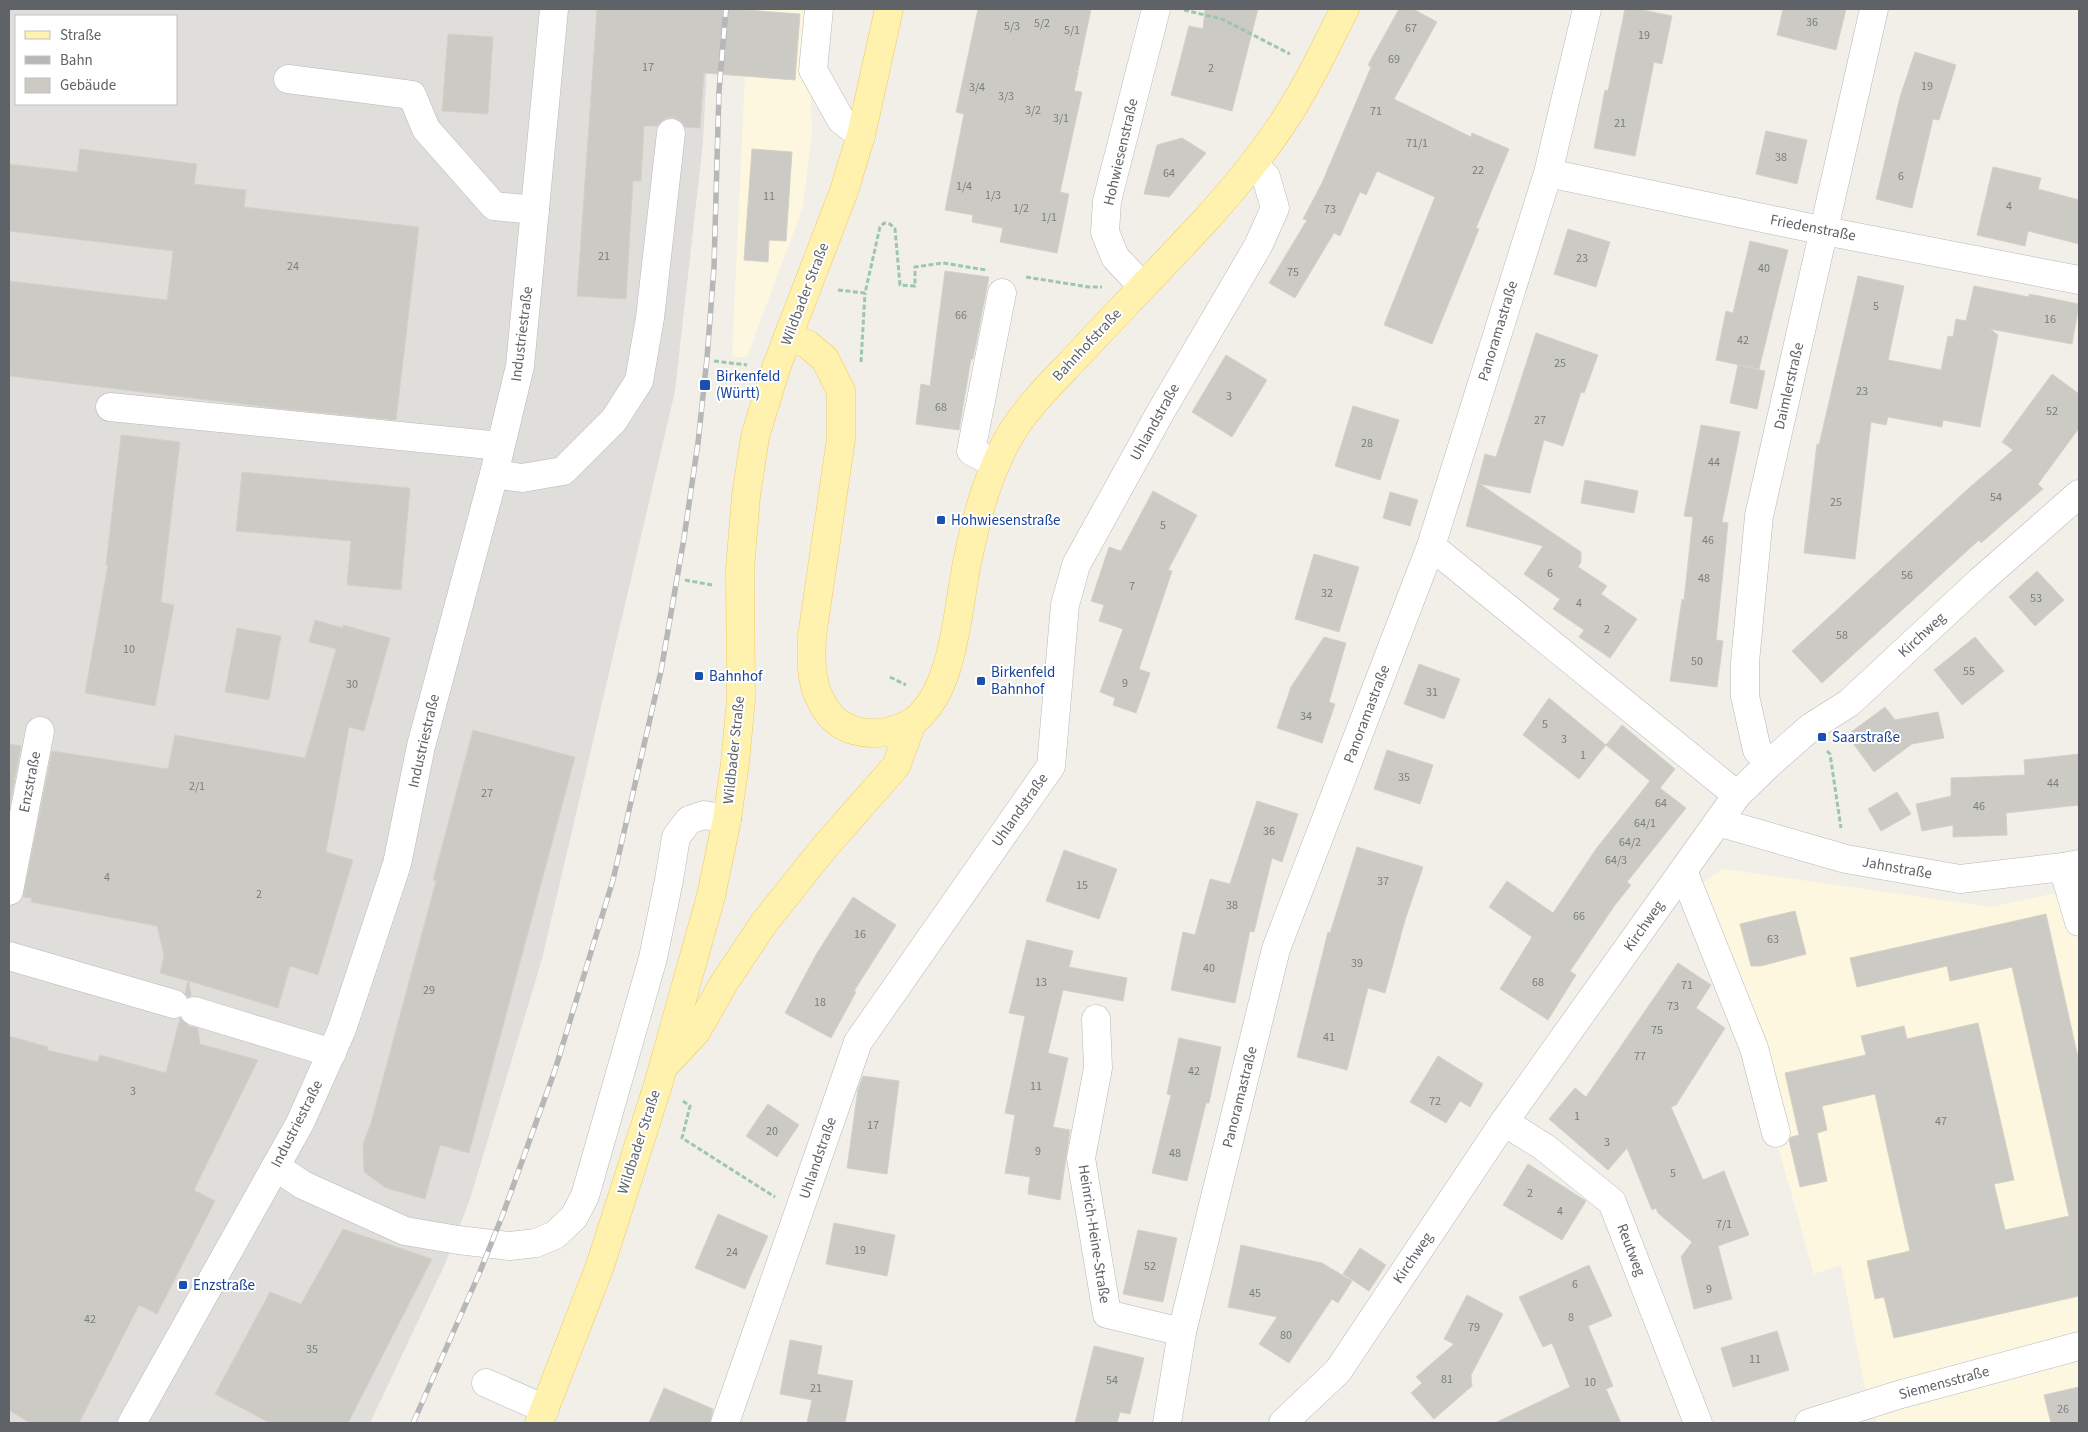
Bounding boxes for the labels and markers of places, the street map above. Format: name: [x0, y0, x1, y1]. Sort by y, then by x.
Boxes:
place label: Birkenfeld (Württ): [716, 366, 780, 404]
marker: Birkenfeld (Württ): [698, 378, 712, 392]
place label: Hohwiesenstraße: [951, 510, 1060, 531]
marker: Hohwiesenstraße: [935, 514, 947, 526]
place label: Birkenfeld Bahnhof: [991, 662, 1055, 700]
place label: Bahnhof: [709, 666, 763, 687]
marker: Bahnhof: [693, 670, 705, 682]
marker: Birkenfeld Bahnhof: [975, 675, 987, 687]
place label: Saarstraße: [1832, 727, 1900, 748]
marker: Saarstraße: [1816, 731, 1828, 743]
place label: Enzstraße: [193, 1275, 255, 1296]
marker: Enzstraße: [177, 1279, 189, 1291]

